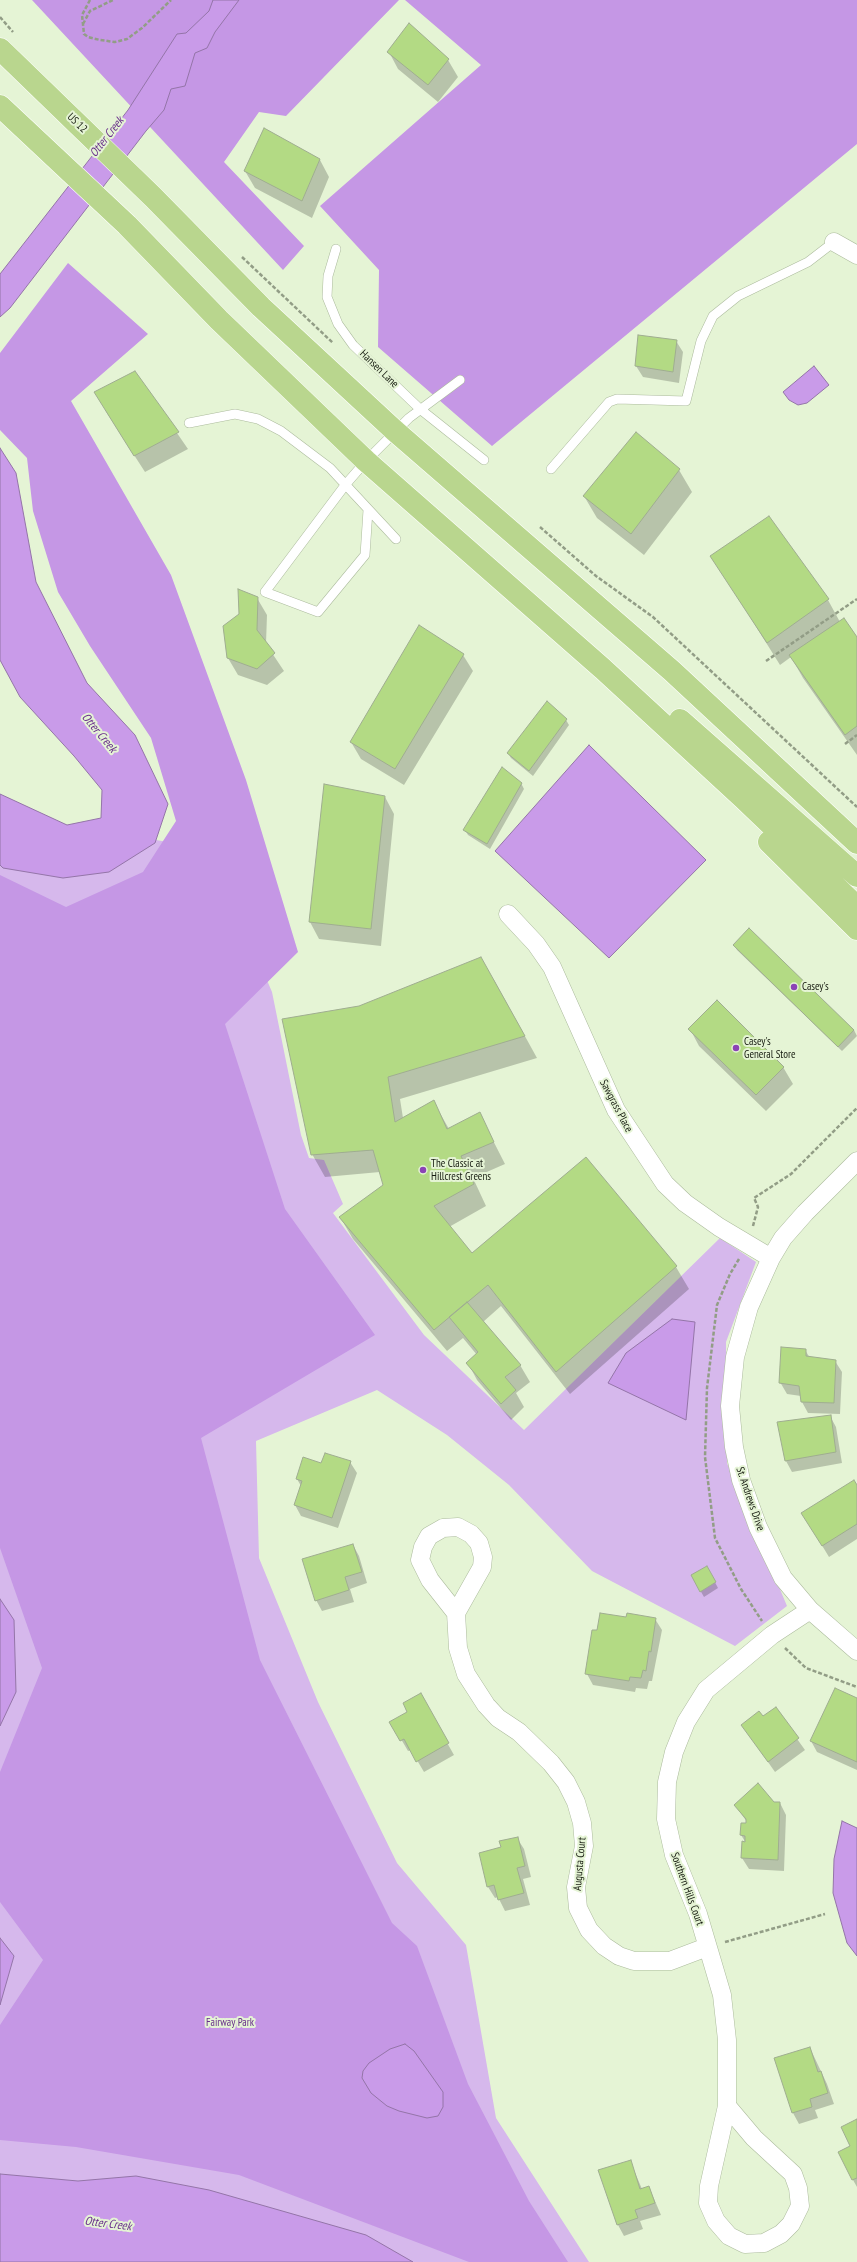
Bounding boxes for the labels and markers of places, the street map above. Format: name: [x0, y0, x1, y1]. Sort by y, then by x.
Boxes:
place label: Casey's: [802, 980, 829, 994]
marker: Casey's: [789, 982, 799, 992]
place label: Casey's General Store: [744, 1035, 796, 1061]
marker: Casey's General Store: [731, 1043, 741, 1053]
place label: The Classic at Hillcrest Greens: [431, 1157, 491, 1183]
marker: The Classic at Hillcrest Greens: [418, 1165, 428, 1175]

